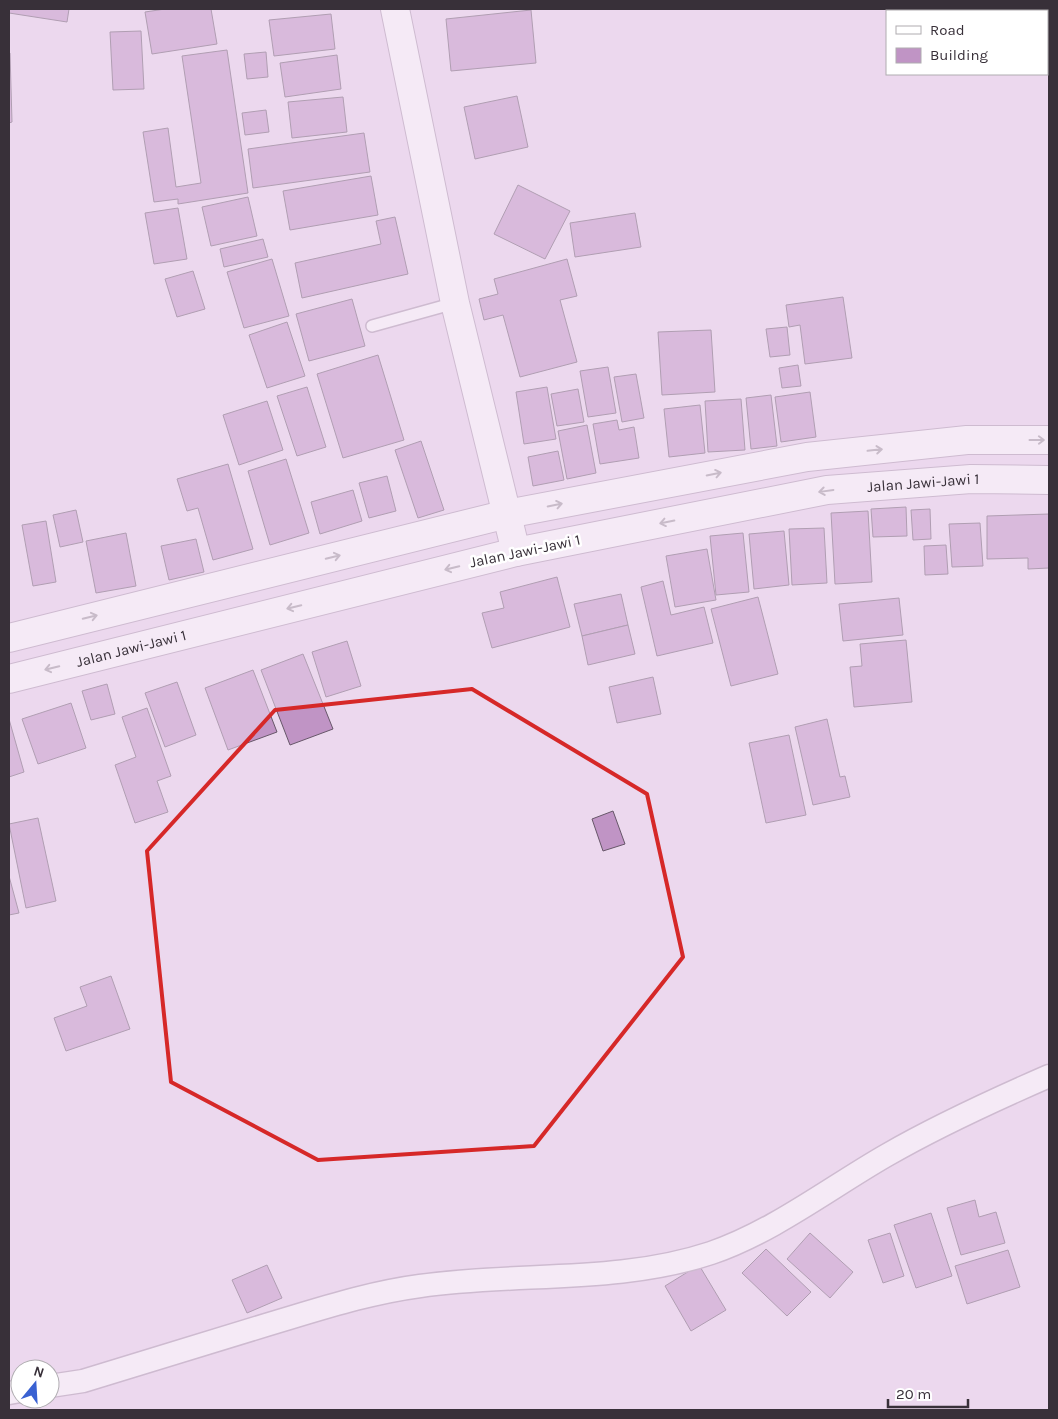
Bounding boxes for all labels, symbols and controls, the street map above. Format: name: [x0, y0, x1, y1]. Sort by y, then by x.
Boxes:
legend: [886, 10, 1048, 75]
text: Road: [930, 21, 965, 39]
text: Building: [930, 46, 988, 64]
one-way arrow: [1028, 435, 1044, 445]
one-way arrow: [866, 445, 882, 454]
one-way arrow: [706, 469, 722, 479]
street label: Jalan Jawi-Jawi 1: [866, 470, 979, 496]
one-way arrow: [818, 486, 834, 496]
one-way arrow: [546, 500, 562, 509]
one-way arrow: [659, 518, 675, 527]
street label: Jalan Jawi-Jawi 1: [468, 531, 582, 571]
one-way arrow: [324, 552, 340, 561]
one-way arrow: [444, 564, 460, 573]
one-way arrow: [287, 603, 303, 613]
one-way arrow: [82, 612, 98, 621]
street label: Jalan Jawi-Jawi 1: [74, 626, 188, 671]
one-way arrow: [44, 664, 60, 673]
north arrow: [10, 1359, 60, 1409]
text: N: [31, 1362, 46, 1382]
scale bar: [888, 1376, 968, 1408]
text: 20 m: [896, 1385, 931, 1403]

